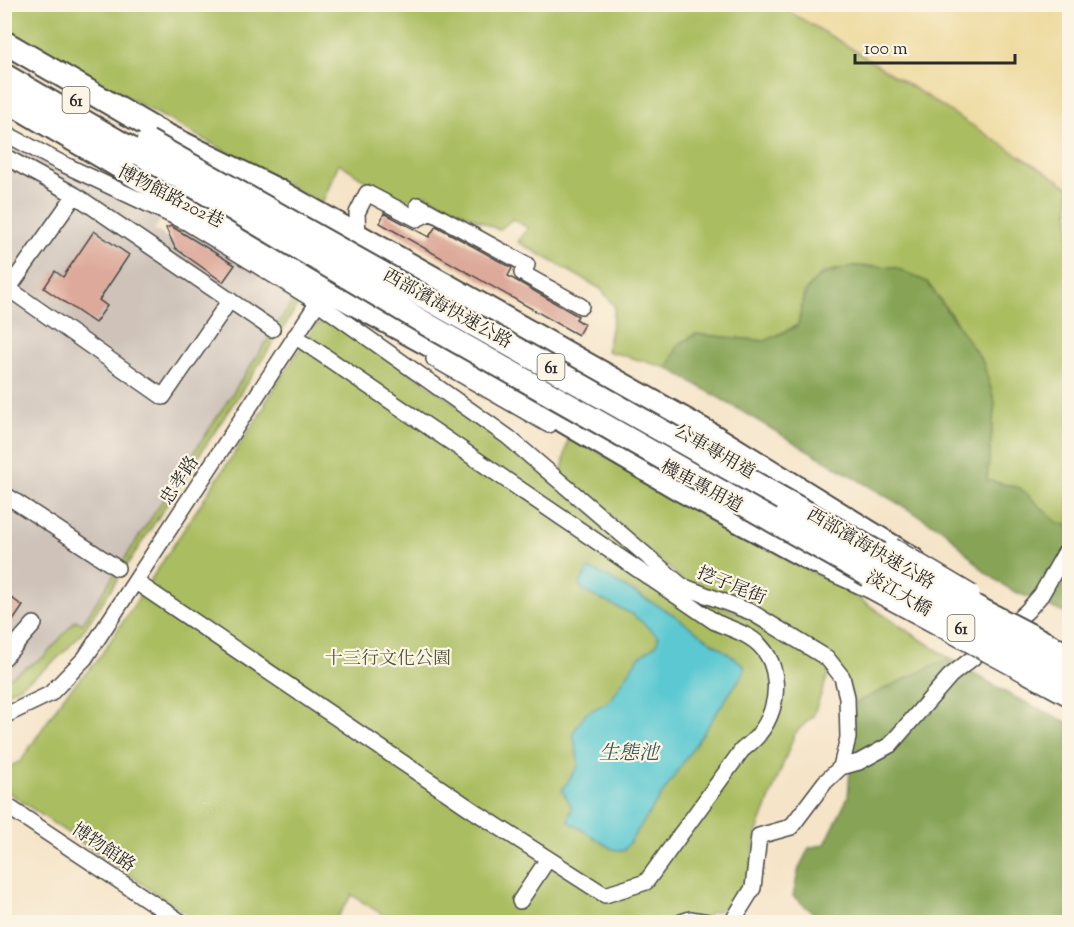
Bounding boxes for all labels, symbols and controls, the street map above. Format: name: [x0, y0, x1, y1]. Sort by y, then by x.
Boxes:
scale bar: [855, 27, 1016, 65]
text: 100 m: [864, 37, 908, 63]
road number: 61: [62, 87, 90, 113]
street label: 博物館路202巷: [112, 160, 228, 236]
street label: 西部濱海快速公路: [378, 263, 516, 356]
road number: 61: [538, 354, 564, 380]
street label: 公車專用道: [669, 419, 759, 486]
street label: 忠孝路: [155, 451, 206, 511]
street label: 機車專用道: [655, 455, 747, 520]
street label: 西部濱海快速公路: [801, 502, 939, 597]
street label: 挖子尾街: [693, 561, 769, 612]
street label: 淡江大橋: [860, 565, 936, 624]
road number: 61: [948, 615, 974, 641]
park label: 十三行文化公園: [325, 647, 451, 673]
water label: 生態池: [599, 740, 661, 769]
street label: 博物館路: [66, 818, 140, 880]

